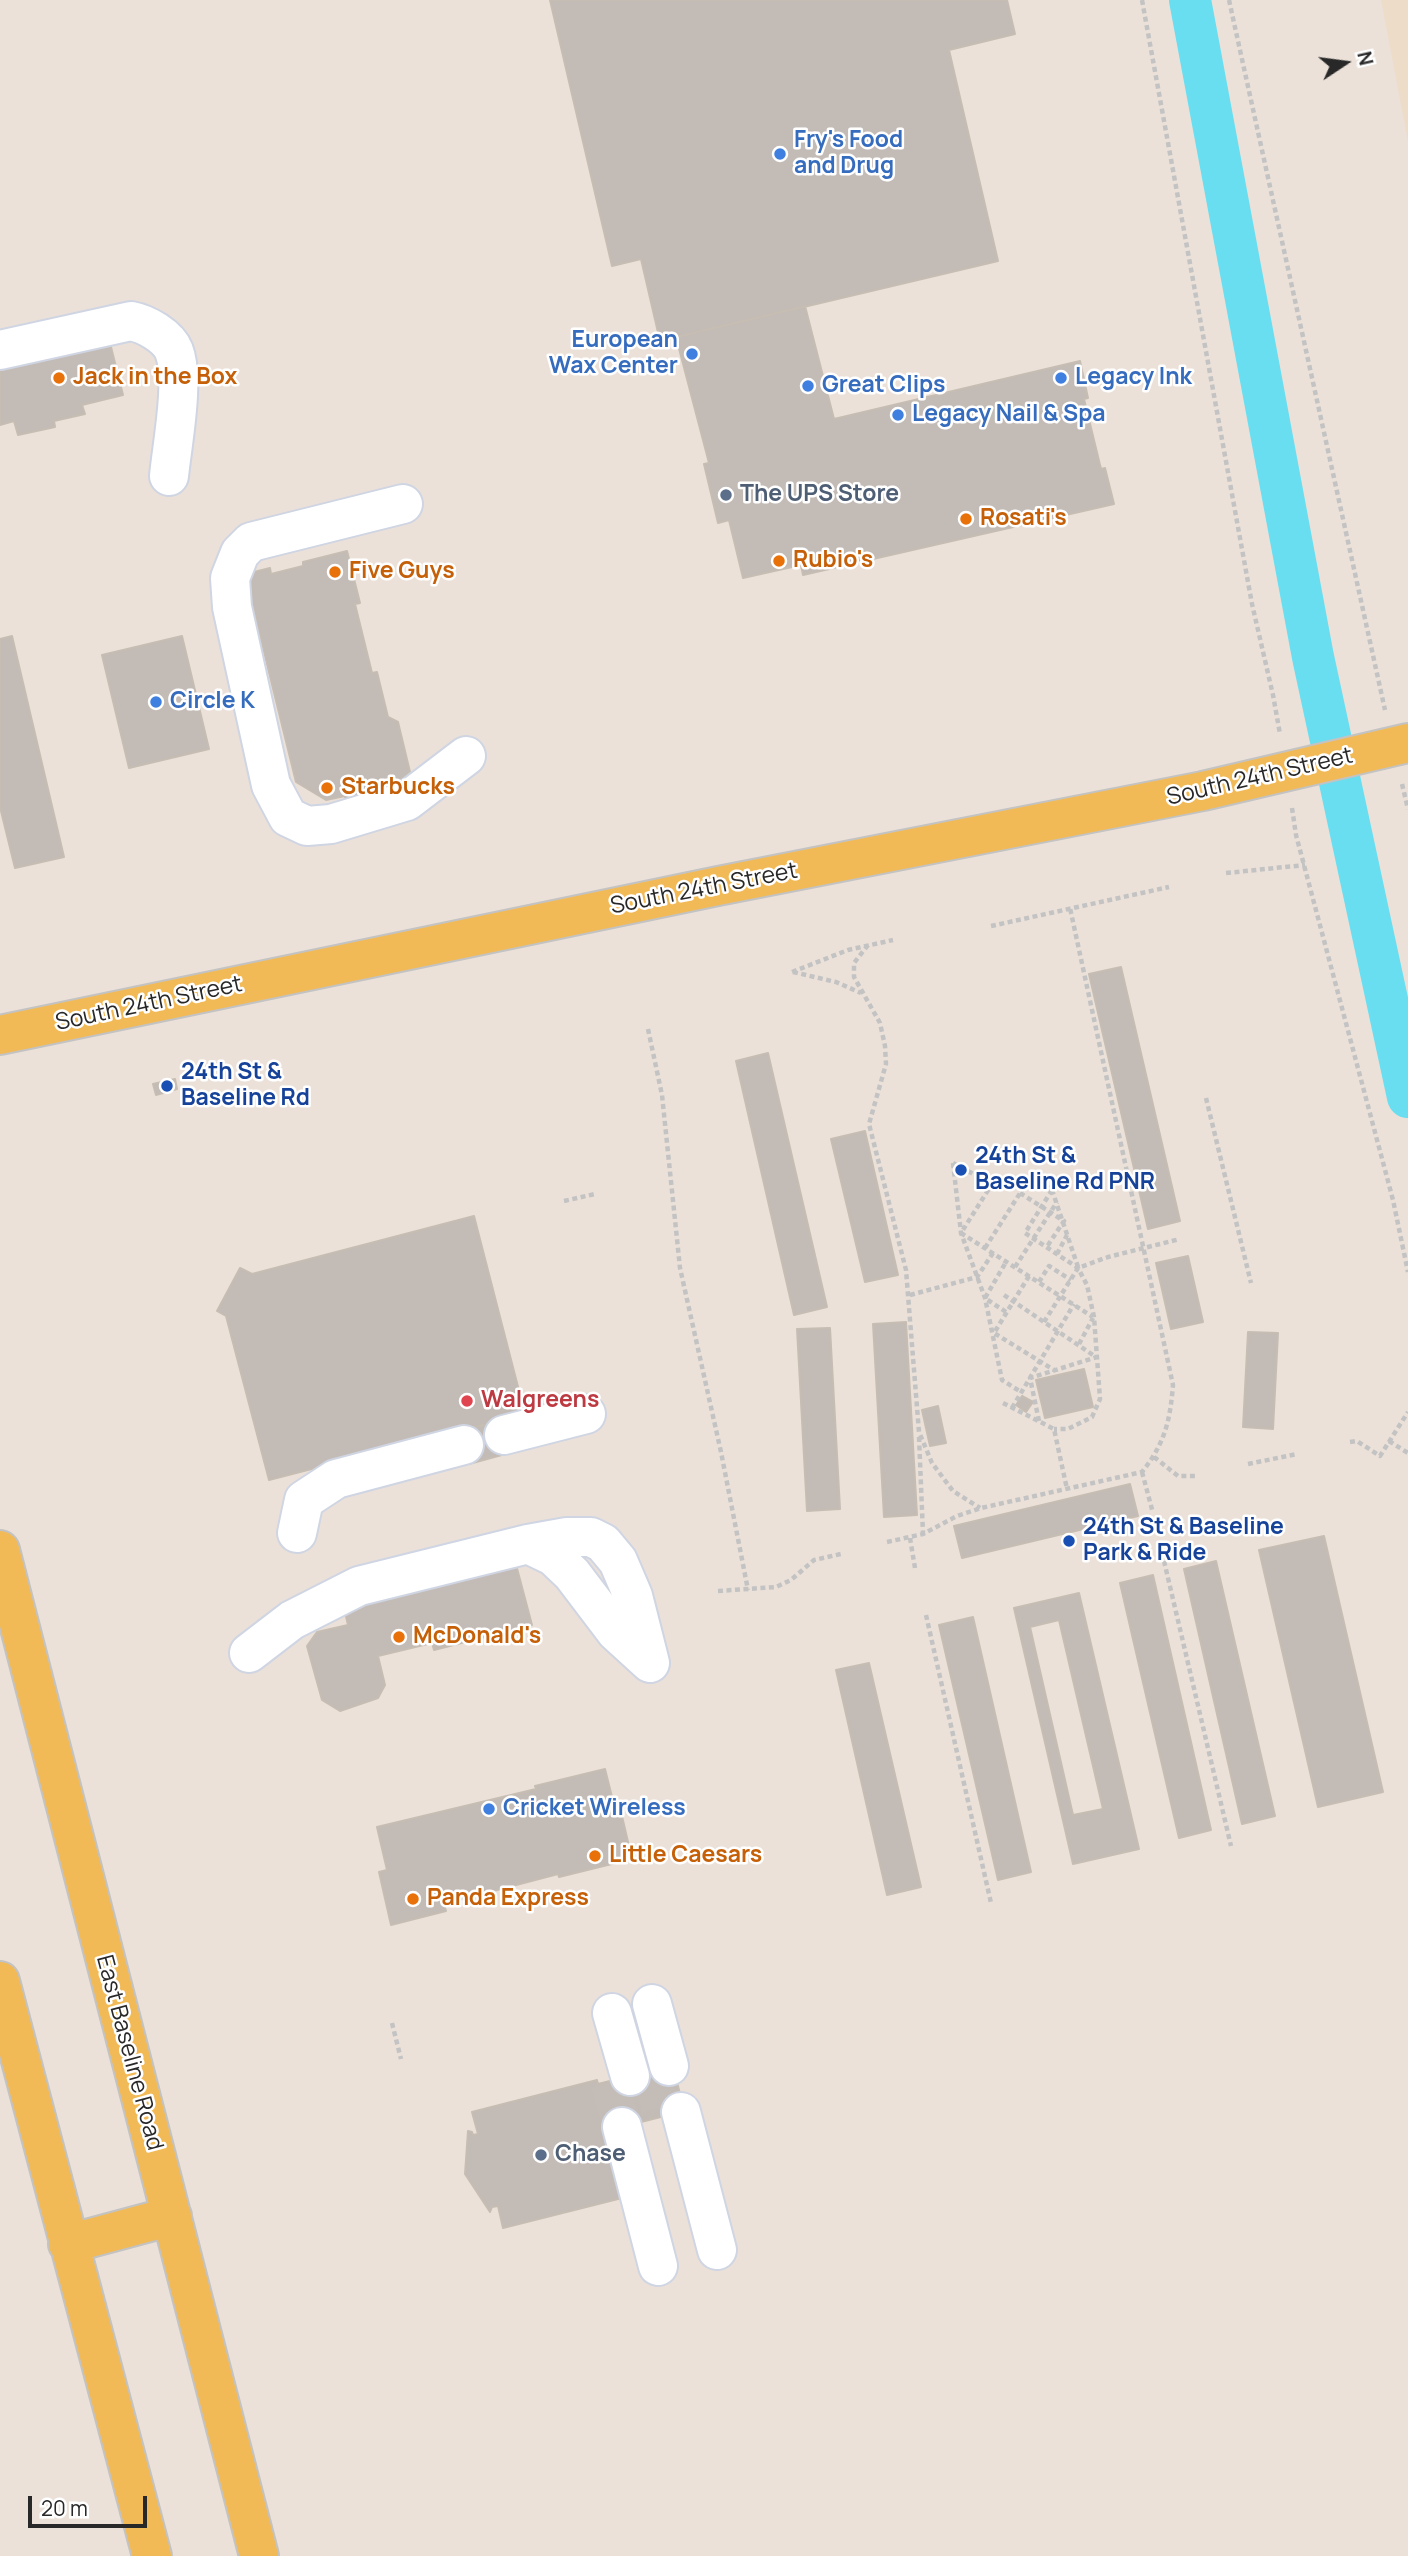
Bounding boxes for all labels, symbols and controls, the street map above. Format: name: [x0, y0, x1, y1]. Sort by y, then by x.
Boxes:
north arrow: [1310, 28, 1380, 98]
text: N: [1351, 49, 1380, 68]
place label: Fry's Food and Drug: [794, 127, 903, 181]
marker: Fry's Food and Drug: [772, 146, 788, 162]
place label: European Wax Center: [549, 327, 678, 381]
marker: European Wax Center: [684, 346, 700, 362]
place label: Jack in the Box: [73, 364, 237, 392]
place label: Legacy Ink: [1075, 364, 1192, 392]
marker: Jack in the Box: [51, 370, 67, 386]
marker: Legacy Ink: [1053, 370, 1069, 386]
place label: Great Clips: [822, 372, 945, 400]
marker: Great Clips: [800, 378, 816, 394]
place label: Legacy Nail & Spa: [912, 401, 1106, 429]
marker: Legacy Nail & Spa: [890, 407, 906, 423]
place label: The UPS Store: [740, 481, 899, 509]
marker: The UPS Store: [718, 487, 734, 503]
place label: Rosati's: [980, 505, 1067, 533]
marker: Rosati's: [958, 511, 974, 527]
place label: Rubio's: [793, 547, 873, 575]
marker: Rubio's: [771, 553, 787, 569]
place label: Five Guys: [349, 558, 455, 586]
marker: Five Guys: [327, 564, 343, 580]
place label: Circle K: [170, 688, 255, 716]
marker: Circle K: [148, 694, 164, 710]
street label: South 24th Street: [1164, 742, 1356, 812]
place label: Starbucks: [341, 774, 455, 802]
marker: Starbucks: [319, 780, 335, 796]
street label: South 24th Street: [608, 857, 800, 921]
street label: South 24th Street: [53, 971, 245, 1037]
place label: 24th St & Baseline Rd: [181, 1059, 310, 1113]
marker: 24th St & Baseline Rd: [159, 1078, 175, 1094]
place label: 24th St & Baseline Rd PNR: [975, 1143, 1155, 1197]
marker: 24th St & Baseline Rd PNR: [953, 1162, 969, 1178]
place label: Walgreens: [481, 1387, 599, 1415]
marker: Walgreens: [459, 1393, 475, 1409]
place label: 24th St & Baseline Park & Ride: [1083, 1514, 1284, 1568]
marker: 24th St & Baseline Park & Ride: [1061, 1533, 1077, 1549]
place label: McDonald's: [413, 1623, 541, 1651]
marker: McDonald's: [391, 1629, 407, 1645]
place label: Cricket Wireless: [503, 1795, 686, 1823]
marker: Cricket Wireless: [481, 1801, 497, 1817]
place label: Little Caesars: [609, 1842, 762, 1870]
marker: Little Caesars: [587, 1848, 603, 1864]
place label: Panda Express: [427, 1885, 589, 1913]
marker: Panda Express: [405, 1891, 421, 1907]
street label: East Baseline Road: [90, 1952, 168, 2154]
place label: Chase: [555, 2141, 626, 2169]
marker: Chase: [533, 2147, 549, 2163]
scale bar: [32, 2482, 150, 2526]
text: 20 m: [41, 2494, 88, 2522]

